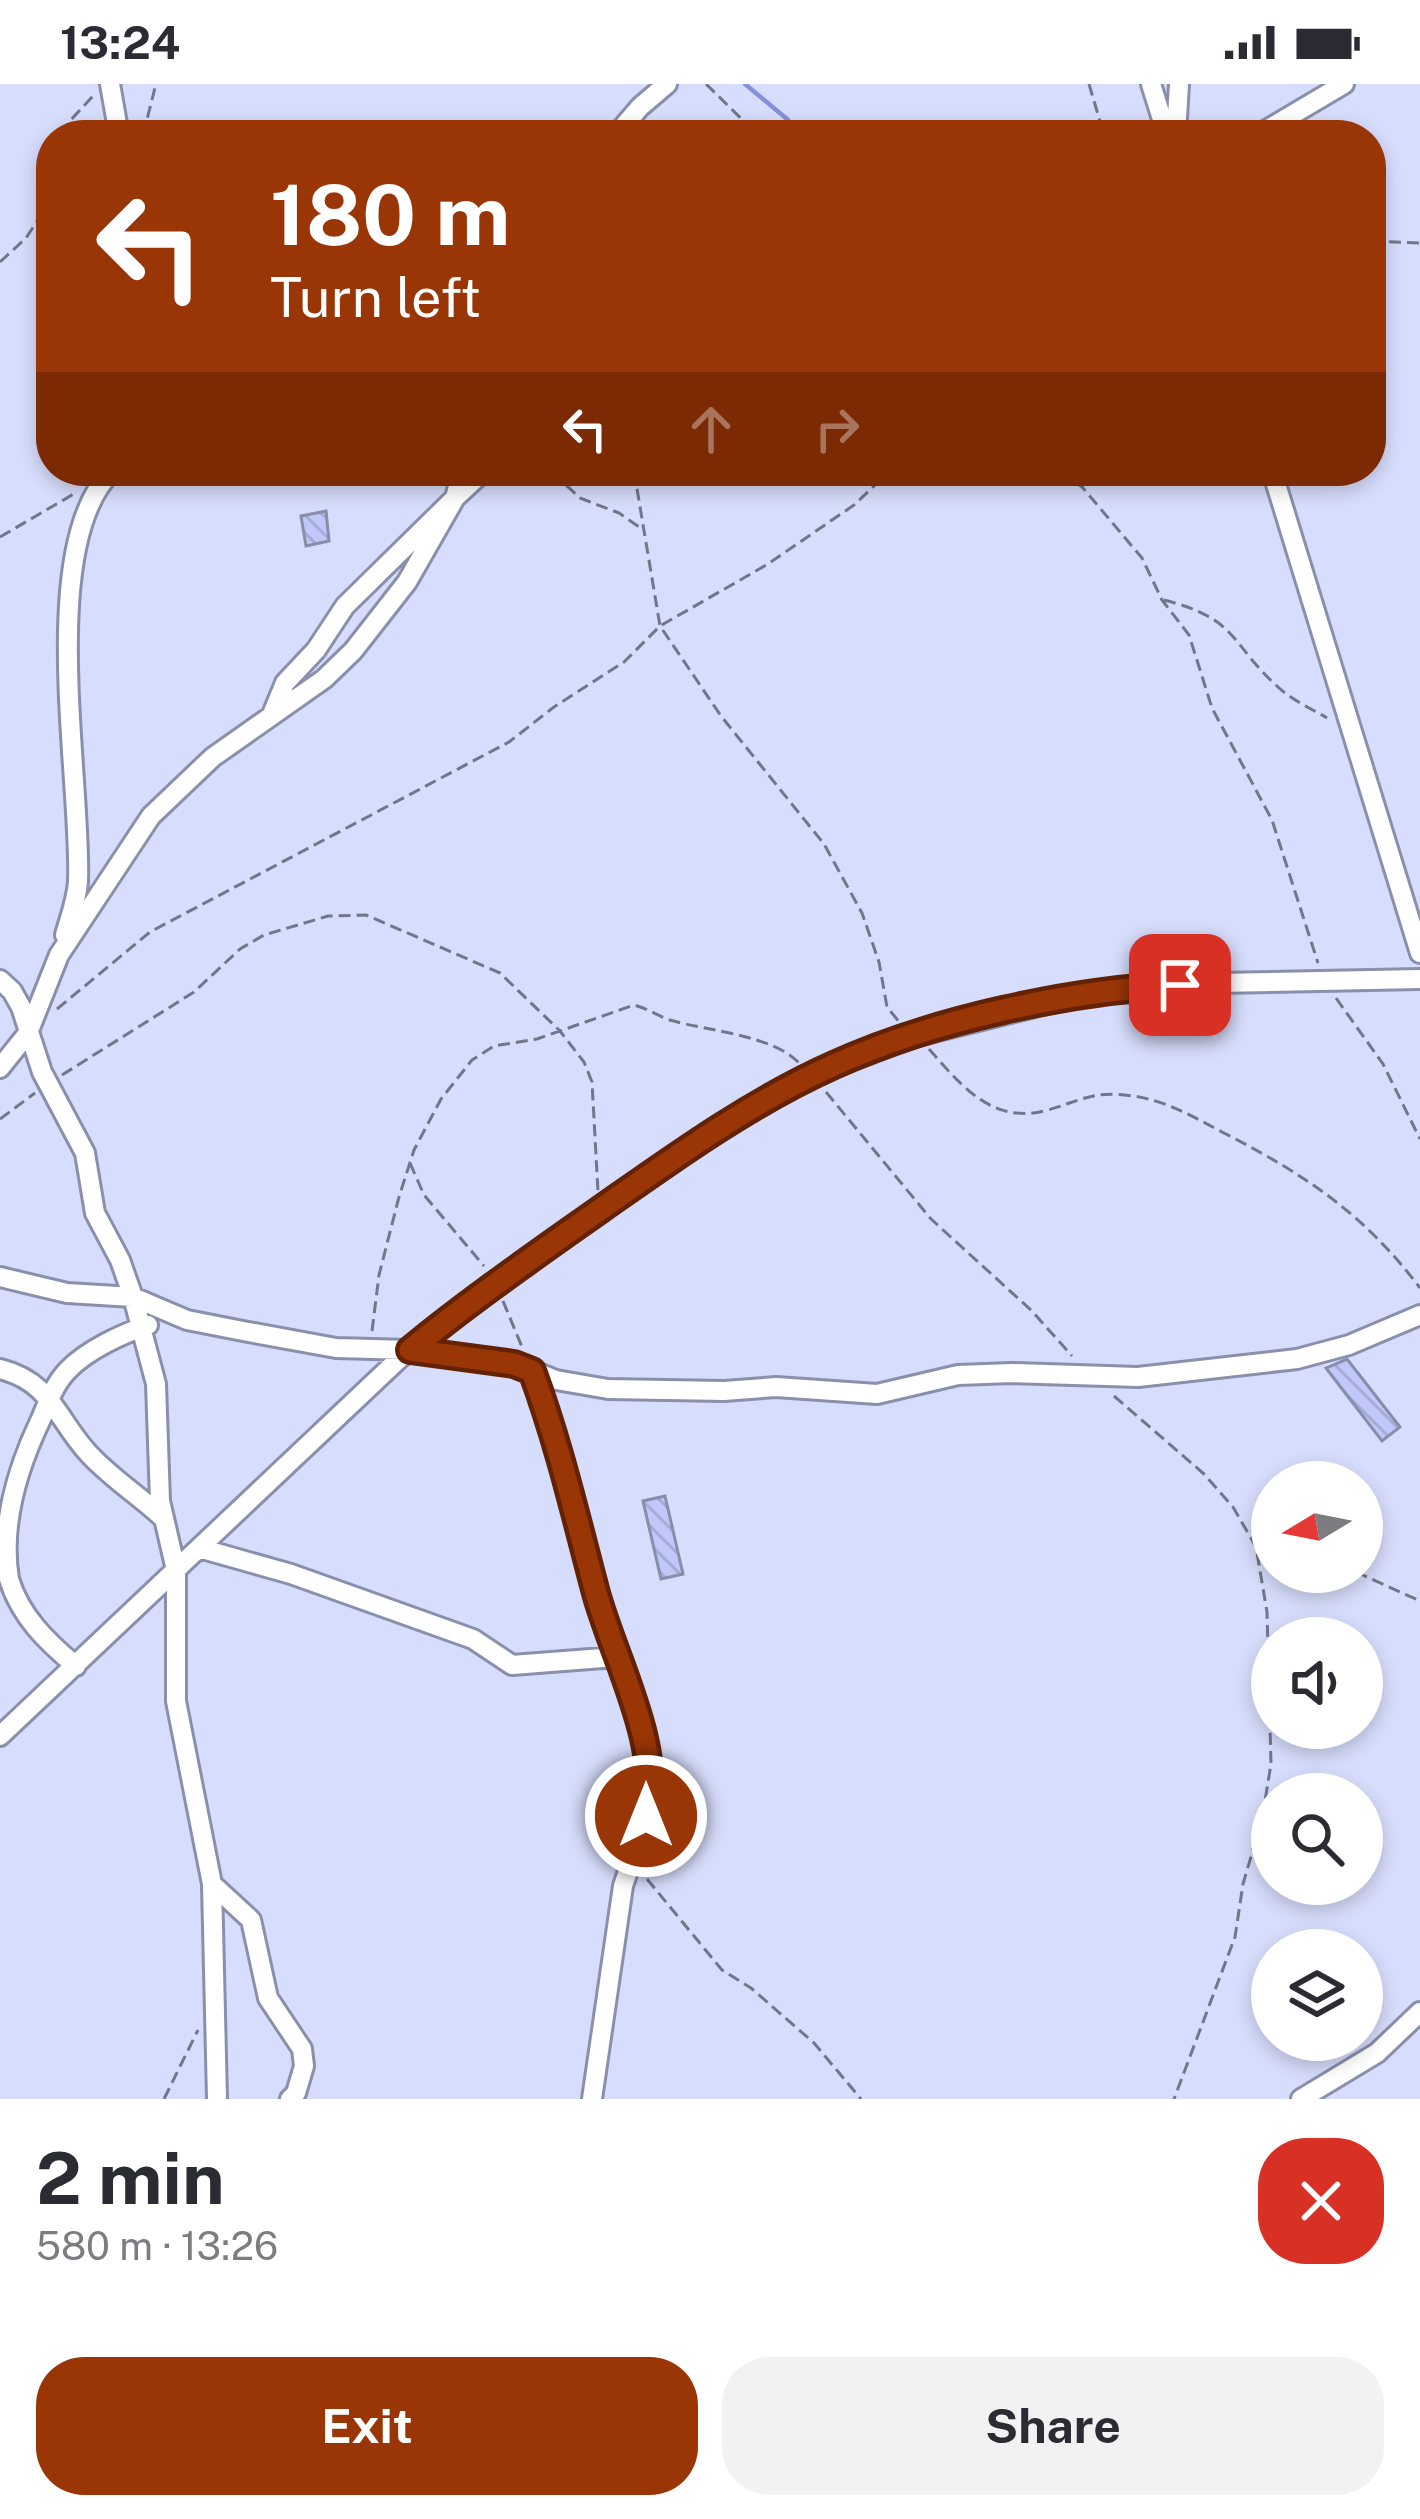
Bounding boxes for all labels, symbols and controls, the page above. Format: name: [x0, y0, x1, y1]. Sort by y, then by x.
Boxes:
text: 13:24: [60, 16, 180, 69]
text: 180 m: [270, 165, 510, 264]
icon: left: [72, 168, 228, 324]
text: Turn left: [270, 266, 481, 329]
icon: left: [552, 396, 618, 462]
icon: ahead: [678, 396, 744, 462]
icon: right: [804, 396, 870, 462]
pin: [1129, 934, 1231, 1036]
icon: arrive: [1147, 952, 1213, 1018]
north arrow: [1251, 1461, 1383, 1593]
map controls: [1251, 1461, 1383, 2061]
button: sound: [1251, 1617, 1383, 1749]
position arrow: [583, 1753, 709, 1879]
button: search: [1251, 1773, 1383, 1905]
button: layers: [1251, 1929, 1383, 2061]
text: 2 min: [36, 2136, 225, 2220]
button: close: [1258, 2138, 1384, 2264]
text: 580 m · 13:26: [36, 2223, 278, 2269]
button: Exit: [36, 2357, 698, 2495]
button: Share: [722, 2357, 1384, 2495]

